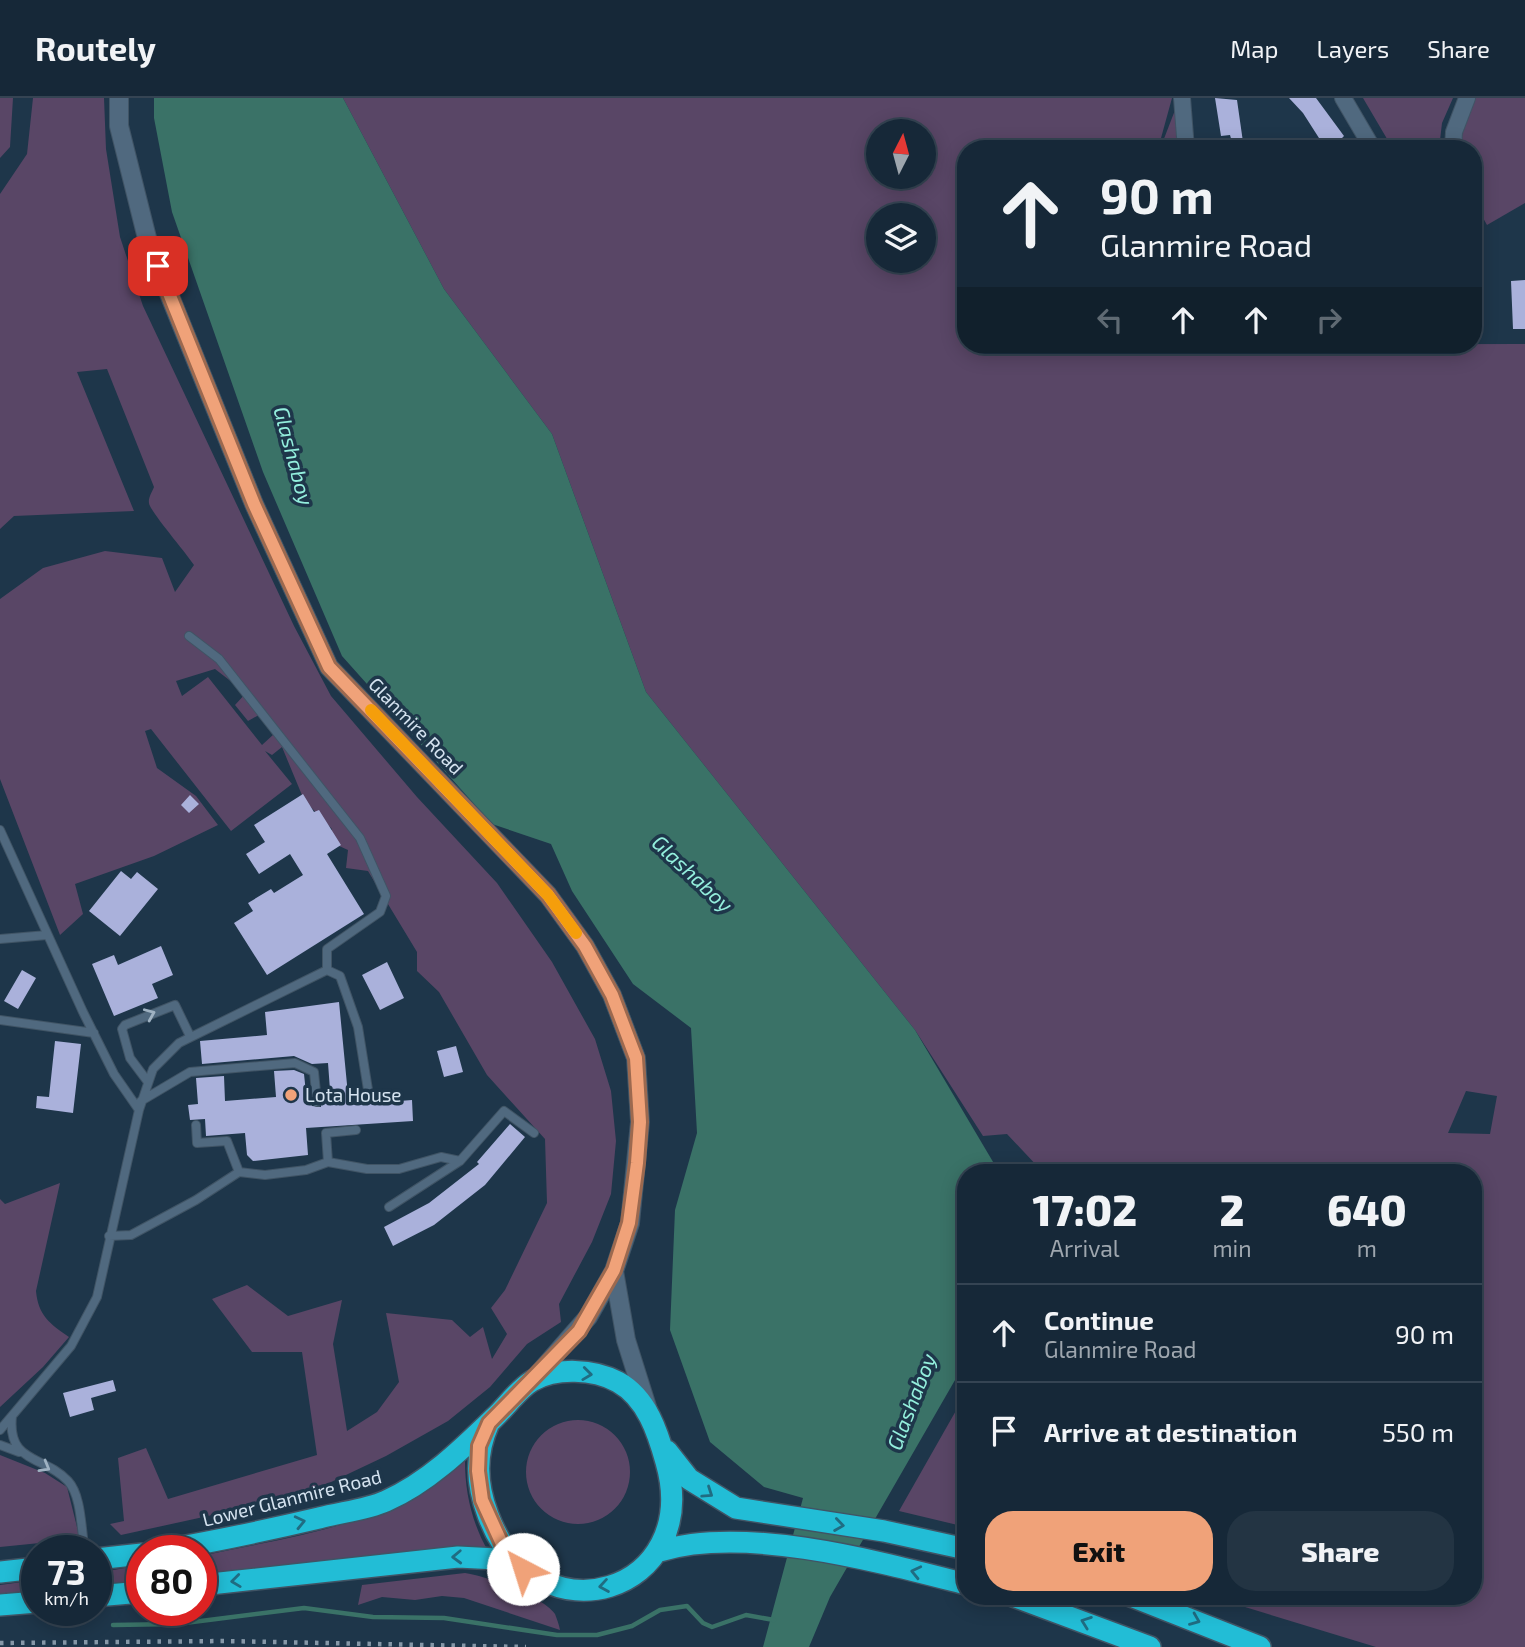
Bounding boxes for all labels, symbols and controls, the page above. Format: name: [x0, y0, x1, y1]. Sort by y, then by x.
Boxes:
text: Routely: [35, 28, 156, 68]
text: Map: [1230, 34, 1278, 63]
text: Layers: [1316, 34, 1389, 63]
text: Share: [1427, 34, 1490, 63]
north arrow: [866, 119, 936, 189]
map controls: [866, 119, 936, 273]
text: 90 m: [1100, 165, 1214, 224]
icon: ahead: [985, 168, 1076, 259]
button: layers: [866, 203, 936, 273]
text: Glanmire Road: [1100, 225, 1312, 263]
pin: [128, 236, 188, 296]
icon: arrive: [139, 247, 177, 285]
icon: left: [1091, 301, 1129, 339]
icon: ahead: [1164, 301, 1202, 339]
icon: ahead: [1237, 301, 1275, 339]
icon: right: [1310, 301, 1348, 339]
water label: Glashaboy: [268, 404, 320, 508]
street label: Glanmire Road: [364, 672, 468, 779]
water label: Glashaboy: [647, 829, 739, 917]
one-way arrow: [143, 1008, 155, 1022]
place label: Lota House: [305, 1083, 402, 1106]
marker: Lota House: [283, 1087, 299, 1103]
text: 17:02: [1032, 1184, 1137, 1234]
text: 2: [1220, 1184, 1244, 1234]
text: 640: [1327, 1184, 1407, 1234]
text: Arrival: [1050, 1234, 1120, 1262]
text: min: [1212, 1234, 1252, 1262]
text: m: [1357, 1234, 1377, 1262]
text: Continue: [1044, 1304, 1154, 1335]
icon: ahead: [985, 1314, 1023, 1352]
text: 90 m: [1395, 1318, 1454, 1349]
text: Glanmire Road: [1044, 1335, 1197, 1363]
water label: Glashaboy: [881, 1350, 941, 1454]
one-way arrow: [581, 1366, 593, 1381]
icon: arrive: [985, 1412, 1023, 1450]
text: Arrive at destination: [1044, 1416, 1297, 1447]
text: 550 m: [1382, 1416, 1454, 1447]
one-way arrow: [38, 1459, 51, 1472]
street label: Lower Glanmire Road: [200, 1464, 384, 1531]
one-way arrow: [700, 1484, 713, 1497]
button: Exit: [985, 1511, 1213, 1591]
button: Share: [1227, 1511, 1454, 1591]
one-way arrow: [294, 1516, 306, 1530]
one-way arrow: [833, 1517, 845, 1532]
position arrow: [486, 1532, 560, 1606]
speed limit sign: 80: [126, 1535, 217, 1626]
text: 73: [47, 1550, 86, 1592]
one-way arrow: [451, 1550, 462, 1565]
one-way arrow: [910, 1565, 922, 1580]
one-way arrow: [230, 1573, 242, 1588]
one-way arrow: [598, 1579, 610, 1594]
text: km/h: [44, 1587, 89, 1609]
one-way arrow: [1188, 1612, 1200, 1626]
one-way arrow: [1081, 1616, 1093, 1630]

